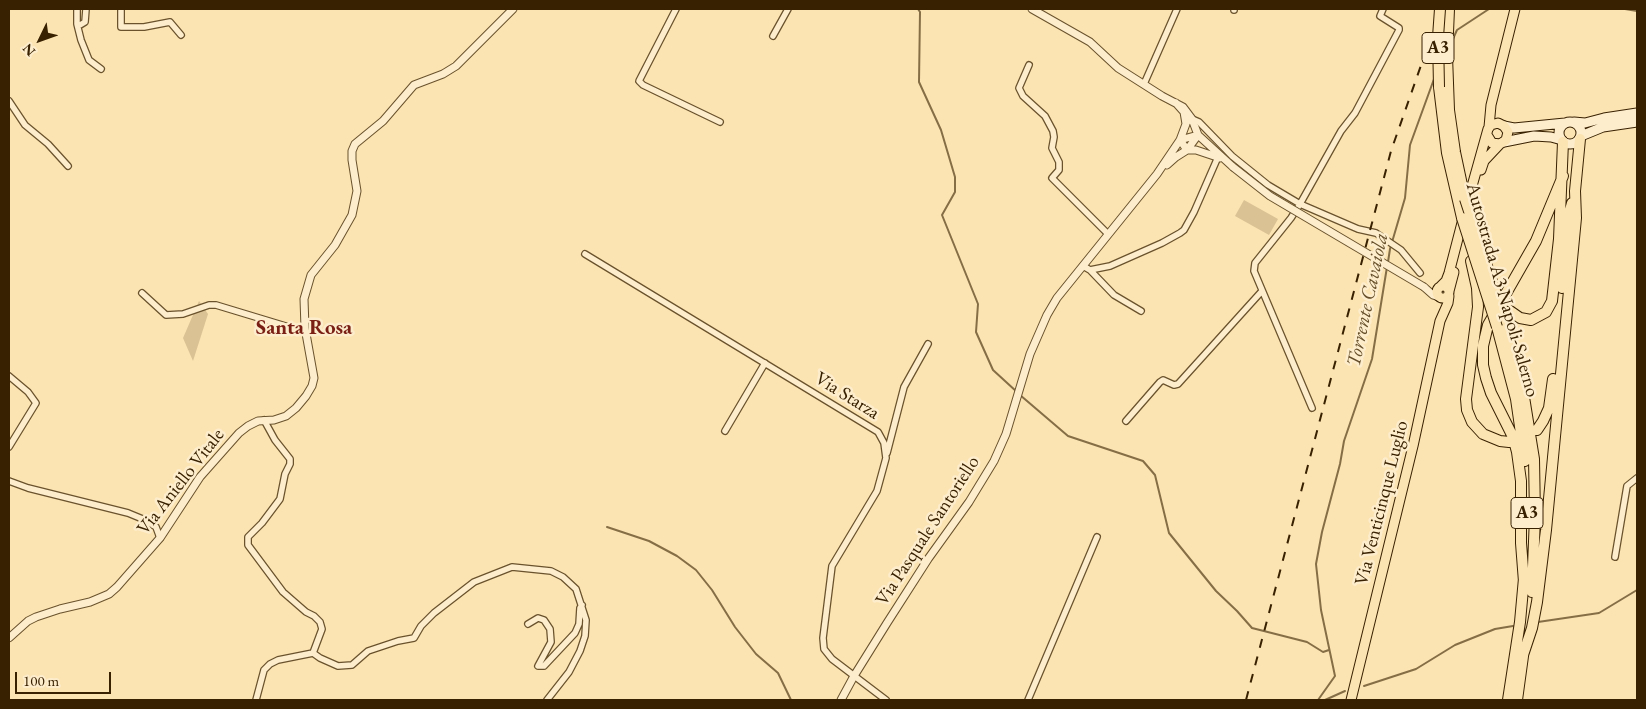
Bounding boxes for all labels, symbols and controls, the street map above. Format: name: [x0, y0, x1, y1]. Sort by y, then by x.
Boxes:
north arrow: [15, 15, 65, 65]
road number: A3: [1422, 32, 1454, 64]
text: N: [18, 40, 39, 60]
street label: Autostrada A3 Napoli-Salerno: [1460, 180, 1544, 400]
water label: Torrente Cavaiola: [1342, 231, 1394, 369]
district label: Santa Rosa: [256, 315, 352, 341]
street label: Via Starza: [810, 367, 884, 425]
street label: Via Venticinque Luglio: [1351, 418, 1413, 588]
street label: Via Aniello Vitale: [132, 424, 230, 540]
street label: Via Pasquale Santoriello: [871, 452, 985, 610]
road number: A3: [1511, 498, 1543, 528]
scale bar: [18, 662, 114, 694]
text: 100 m: [23, 671, 59, 690]

